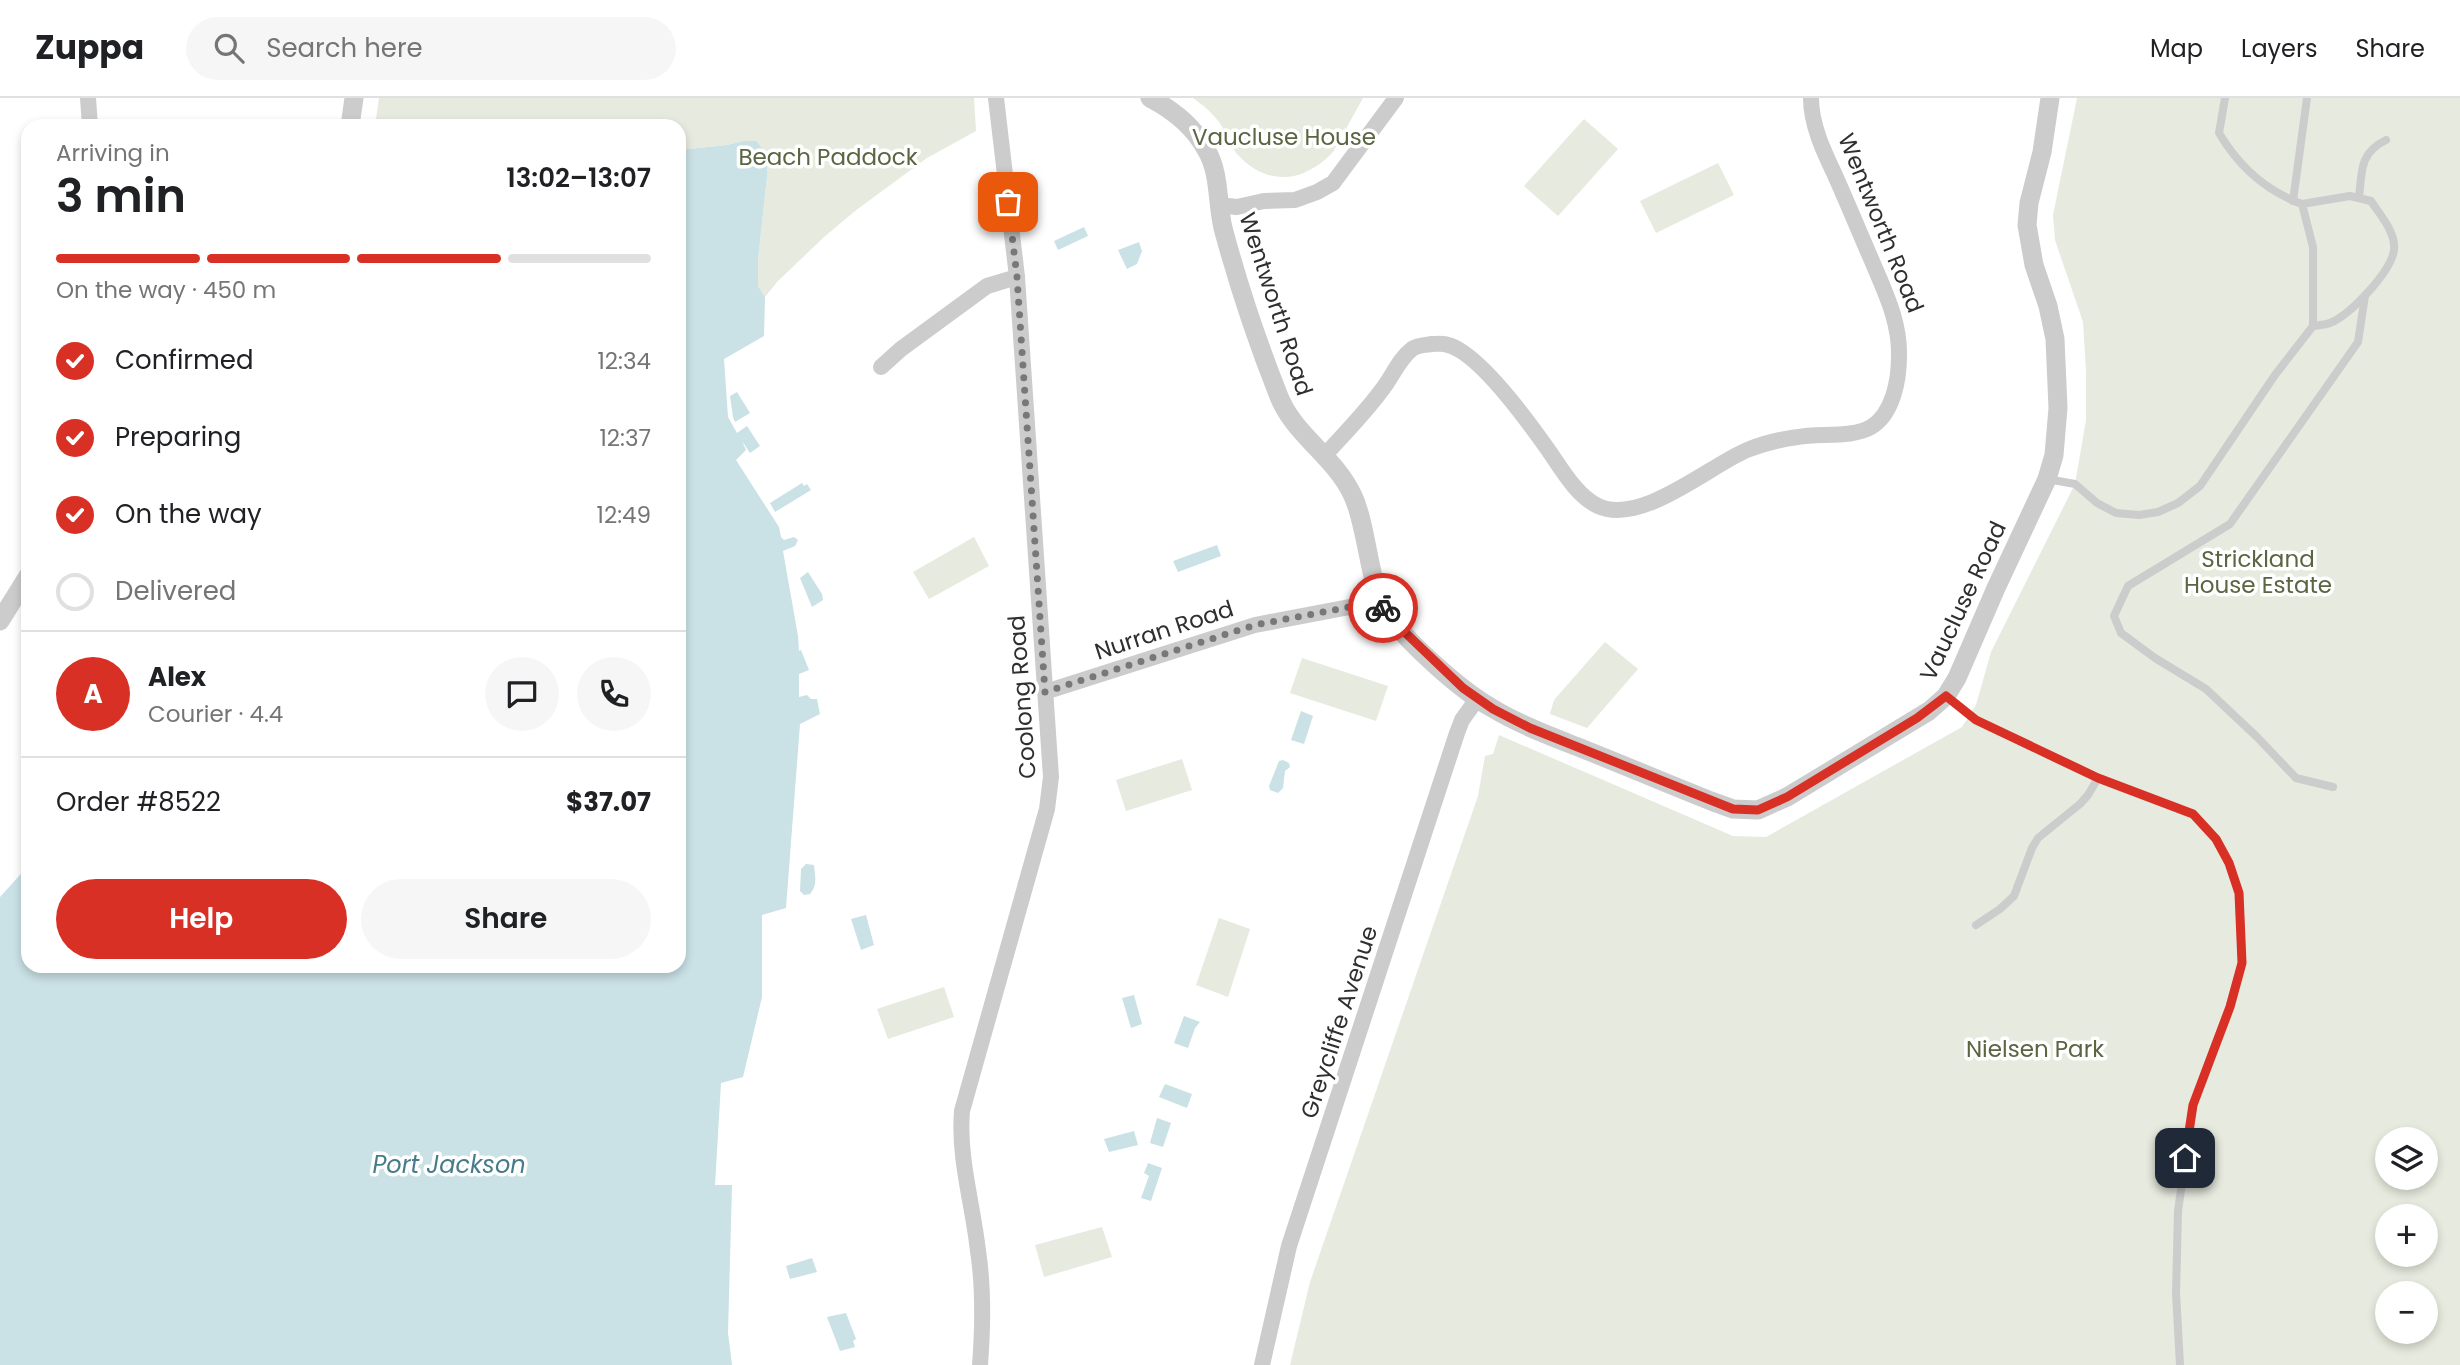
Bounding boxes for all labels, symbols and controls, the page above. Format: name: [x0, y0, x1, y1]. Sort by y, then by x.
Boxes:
search box: [186, 17, 676, 80]
text: Zuppa: [35, 24, 144, 71]
icon: search: [210, 29, 248, 67]
text: Search here: [266, 30, 423, 66]
text: Map: [2150, 32, 2203, 65]
text: Layers: [2241, 32, 2317, 65]
text: Share: [2355, 32, 2425, 65]
park label: Vaucluse House: [1192, 121, 1376, 153]
street label: Wentworth Road: [1830, 128, 1932, 318]
text: Arriving in: [56, 137, 170, 169]
park label: Beach Paddock: [738, 141, 918, 173]
text: 13:02–13:07: [506, 160, 651, 196]
text: 3 min: [56, 164, 186, 228]
pin: [978, 172, 1038, 232]
icon: bag: [989, 183, 1027, 221]
street label: Wentworth Road: [1231, 208, 1321, 400]
text: On the way · 450 m: [56, 274, 276, 306]
icon: check: [56, 342, 94, 380]
text: Confirmed: [115, 342, 253, 378]
text: 12:34: [598, 345, 651, 377]
icon: check: [56, 419, 94, 457]
text: Preparing: [115, 419, 241, 455]
text: 12:37: [599, 422, 651, 454]
icon: check: [56, 496, 94, 534]
text: On the way: [115, 496, 262, 532]
text: 12:49: [597, 499, 651, 531]
street label: Vaucluse Road: [1912, 516, 2014, 686]
park label: Strickland House Estate: [2184, 543, 2332, 601]
text: Delivered: [115, 573, 236, 609]
courier: [1348, 573, 1418, 643]
icon: bike: [1364, 589, 1402, 627]
street label: Nurran Road: [1090, 592, 1238, 668]
street label: Coolong Road: [1000, 614, 1044, 780]
button: chat: [485, 657, 559, 731]
button: phone: [577, 657, 651, 731]
text: Alex: [148, 659, 206, 695]
text: A: [83, 676, 103, 712]
text: Courier · 4.4: [148, 698, 283, 730]
text: Order #8522: [56, 784, 221, 820]
text: $37.07: [566, 784, 651, 820]
button: Help: [56, 879, 347, 959]
button: Share: [361, 879, 651, 959]
street label: Greycliffe Avenue: [1293, 922, 1385, 1122]
park label: Nielsen Park: [1966, 1033, 2104, 1065]
map controls: [2375, 1127, 2438, 1344]
button: layers: [2375, 1127, 2438, 1190]
pin: [2155, 1128, 2215, 1188]
icon: home: [2166, 1139, 2204, 1177]
water label: Port Jackson: [372, 1148, 526, 1181]
button: +: [2375, 1204, 2438, 1267]
button: −: [2375, 1281, 2438, 1344]

